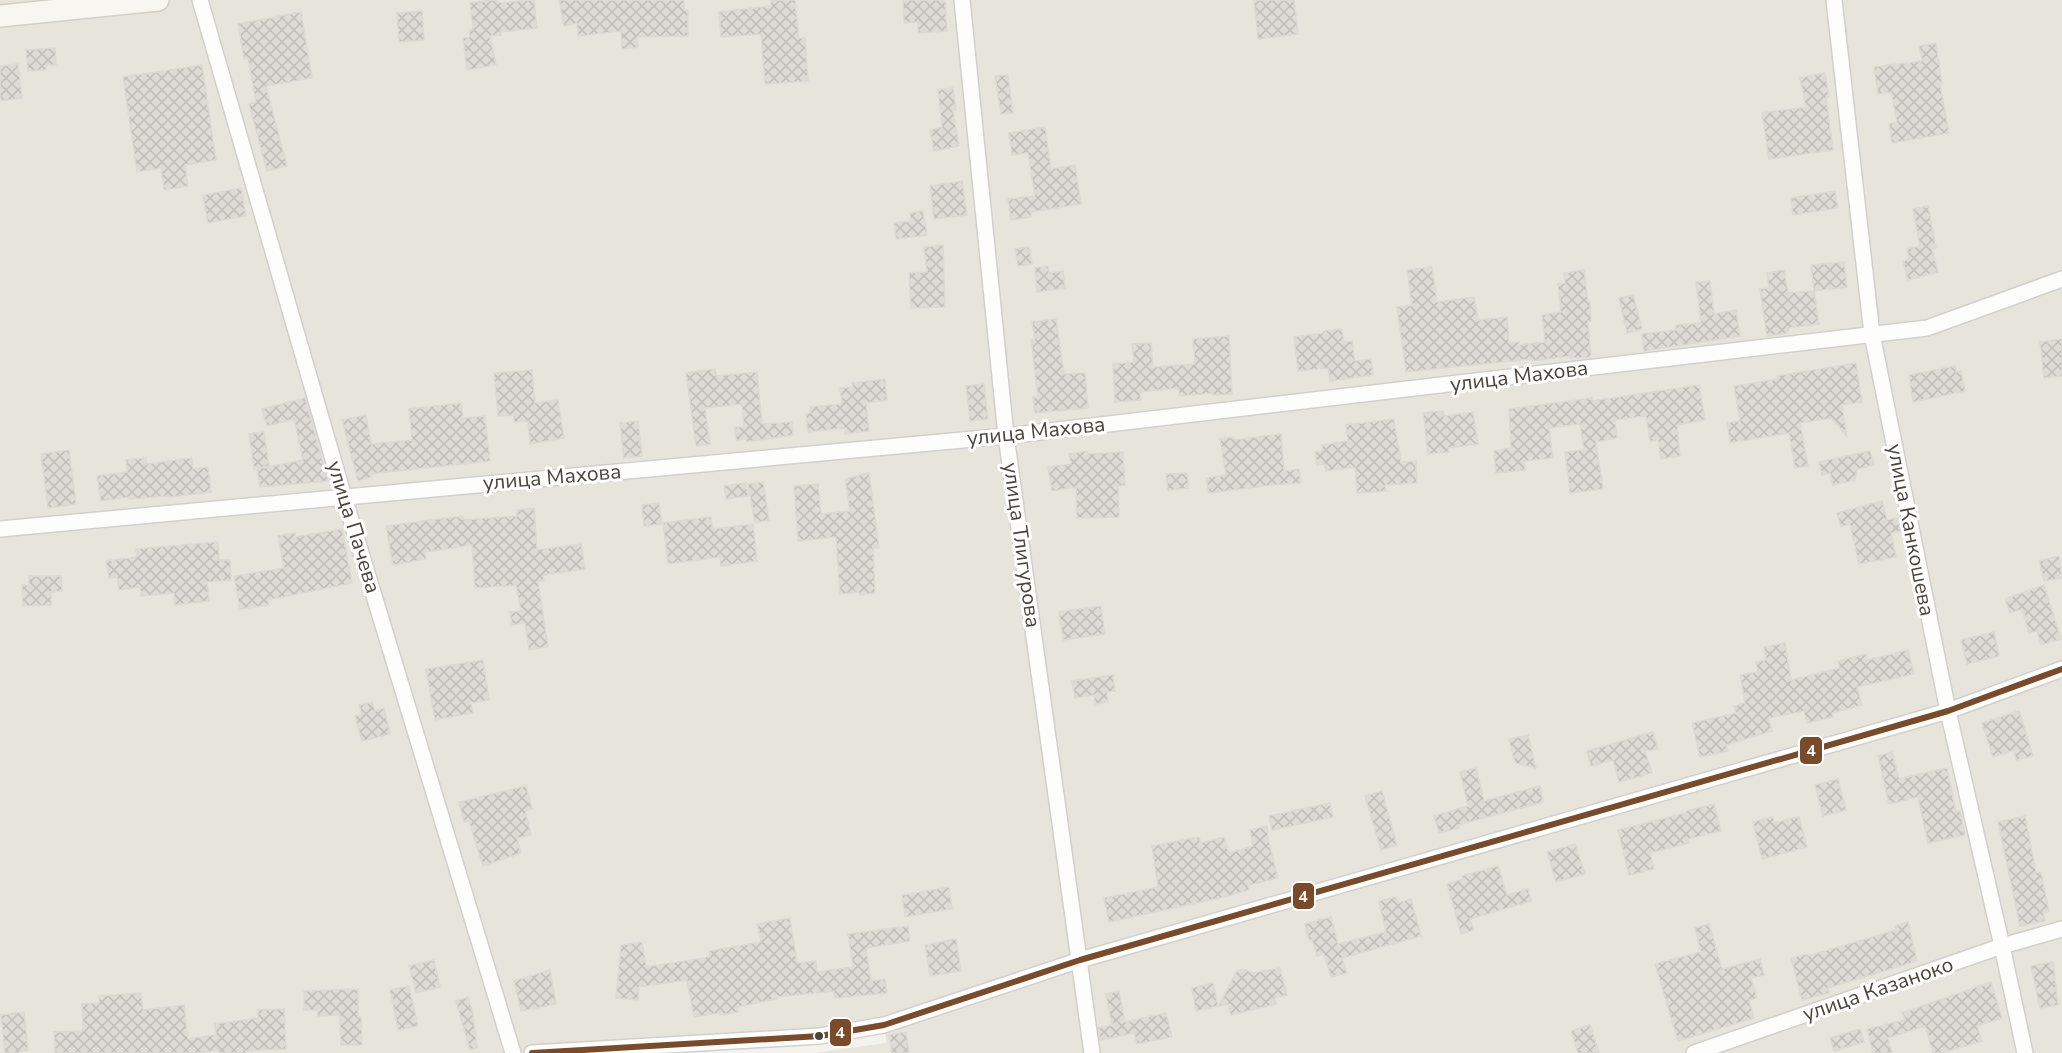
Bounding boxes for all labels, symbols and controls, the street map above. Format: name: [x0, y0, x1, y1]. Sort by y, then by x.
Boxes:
street label: улица Махова: [1448, 354, 1590, 398]
street label: улица Махова: [965, 410, 1107, 452]
street label: улица Канкошева: [1881, 441, 1941, 619]
street label: улица Пачева: [321, 457, 387, 597]
street label: улица Махова: [482, 457, 622, 497]
street label: улица Тлигурова: [997, 461, 1047, 629]
line badge: 4: [1799, 736, 1823, 765]
text: 4: [1806, 740, 1816, 762]
line badge: 4: [1292, 882, 1315, 910]
text: 4: [1298, 886, 1308, 908]
street label: улица Казаноко: [1799, 950, 1957, 1028]
line badge: 4: [829, 1018, 852, 1047]
text: 4: [835, 1022, 845, 1044]
unlabelled marker: [813, 1030, 825, 1042]

